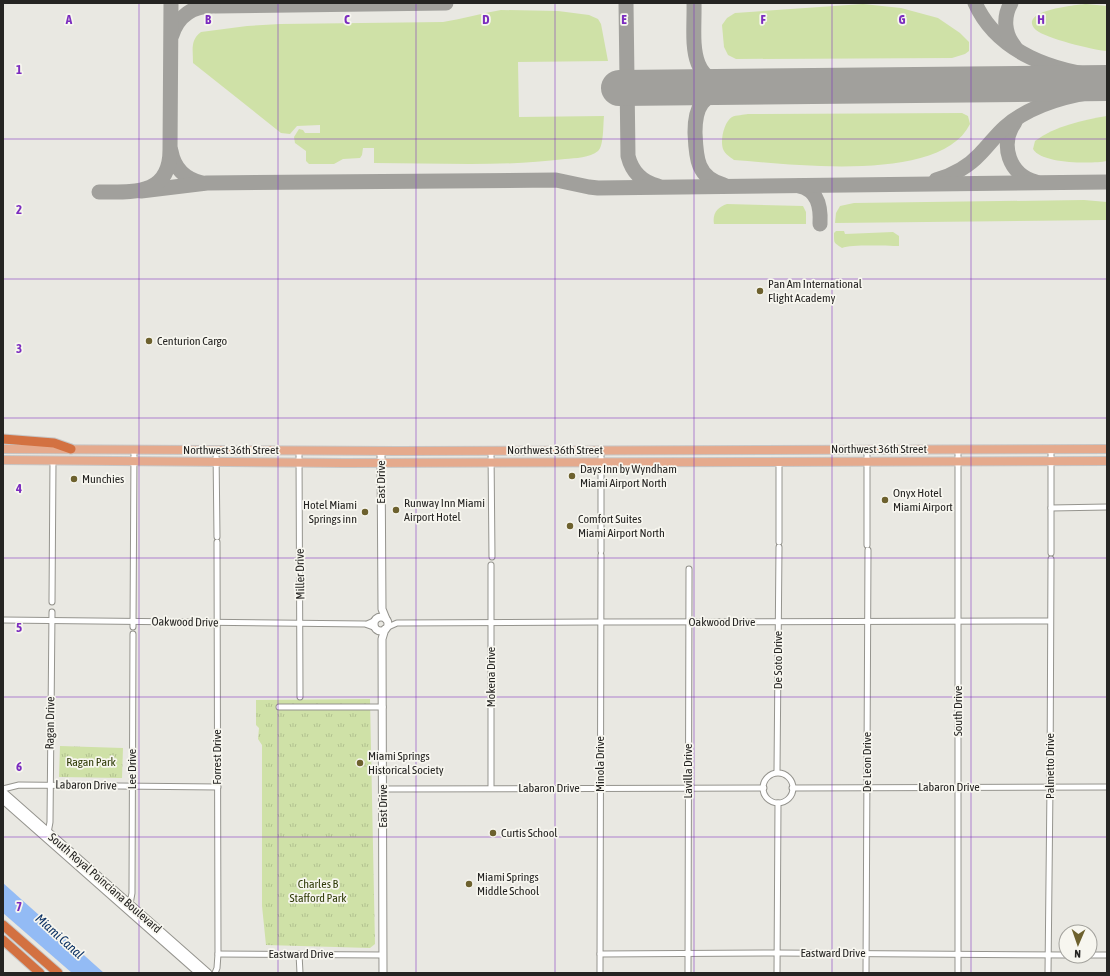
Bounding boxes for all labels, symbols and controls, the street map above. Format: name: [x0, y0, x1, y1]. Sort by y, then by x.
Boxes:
text: A: [65, 12, 73, 27]
text: B: [205, 12, 212, 27]
text: C: [344, 12, 350, 27]
text: D: [482, 12, 490, 27]
text: E: [621, 12, 627, 27]
text: F: [760, 12, 766, 27]
text: G: [899, 12, 906, 27]
text: H: [1037, 12, 1045, 27]
text: 1: [16, 62, 22, 77]
text: 2: [16, 202, 22, 217]
place label: Pan Am International Flight Academy: [768, 277, 863, 305]
marker: Pan Am International Flight Academy: [755, 286, 765, 296]
place label: Centurion Cargo: [157, 334, 227, 348]
marker: Centurion Cargo: [144, 336, 154, 346]
text: 3: [16, 341, 22, 356]
street label: Northwest 36th Street: [831, 442, 927, 456]
street label: Northwest 36th Street: [183, 443, 279, 457]
street label: Northwest 36th Street: [507, 443, 603, 457]
street label: East Drive: [374, 460, 388, 504]
place label: Days Inn by Wyndham Miami Airport North: [580, 462, 677, 490]
marker: Days Inn by Wyndham Miami Airport North: [567, 471, 577, 481]
place label: Munchies: [82, 472, 124, 486]
marker: Munchies: [69, 474, 79, 484]
text: 4: [15, 481, 22, 496]
place label: Onyx Hotel Miami Airport: [893, 486, 953, 514]
marker: Onyx Hotel Miami Airport: [880, 495, 890, 505]
place label: Runway Inn Miami Airport Hotel: [404, 496, 485, 524]
place label: Hotel Miami Springs inn: [303, 498, 357, 526]
marker: Runway Inn Miami Airport Hotel: [391, 505, 401, 515]
marker: Hotel Miami Springs inn: [360, 507, 370, 517]
place label: Comfort Suites Miami Airport North: [578, 512, 665, 540]
marker: Comfort Suites Miami Airport North: [565, 521, 575, 531]
street label: Miller Drive: [293, 548, 307, 600]
street label: Oakwood Drive: [151, 614, 219, 630]
street label: Oakwood Drive: [689, 615, 755, 629]
text: 5: [16, 620, 22, 635]
street label: De Soto Drive: [771, 631, 785, 689]
street label: Mokena Drive: [484, 647, 498, 707]
street label: South Drive: [951, 686, 965, 736]
street label: Ragan Drive: [43, 696, 57, 750]
street label: Forrest Drive: [210, 729, 224, 785]
street label: De Leon Drive: [860, 732, 874, 792]
street label: Palmetto Drive: [1043, 733, 1057, 799]
street label: Minola Drive: [593, 736, 607, 792]
street label: Lavilla Drive: [681, 744, 695, 798]
street label: Lee Drive: [125, 749, 139, 789]
place label: Miami Springs Historical Society: [368, 749, 444, 777]
park label: Ragan Park: [66, 755, 117, 769]
marker: Miami Springs Historical Society: [355, 758, 365, 768]
text: 6: [16, 759, 22, 774]
street label: Labaron Drive: [55, 777, 117, 793]
street label: Labaron Drive: [918, 780, 980, 794]
street label: Labaron Drive: [518, 781, 580, 795]
street label: East Drive: [376, 784, 390, 828]
place label: Curtis School: [501, 826, 558, 840]
marker: Curtis School: [488, 828, 498, 838]
street label: South Royal Poinciana Boulevard: [46, 830, 164, 936]
place label: Miami Springs Middle School: [477, 870, 540, 898]
park label: Charles B Stafford Park: [289, 877, 347, 905]
marker: Miami Springs Middle School: [464, 879, 474, 889]
text: 7: [16, 899, 22, 914]
water label: Miami Canal: [33, 911, 87, 962]
north arrow: [1058, 924, 1098, 964]
street label: Eastward Drive: [800, 946, 866, 960]
street label: Eastward Drive: [268, 947, 334, 961]
text: N: [1074, 948, 1081, 960]

